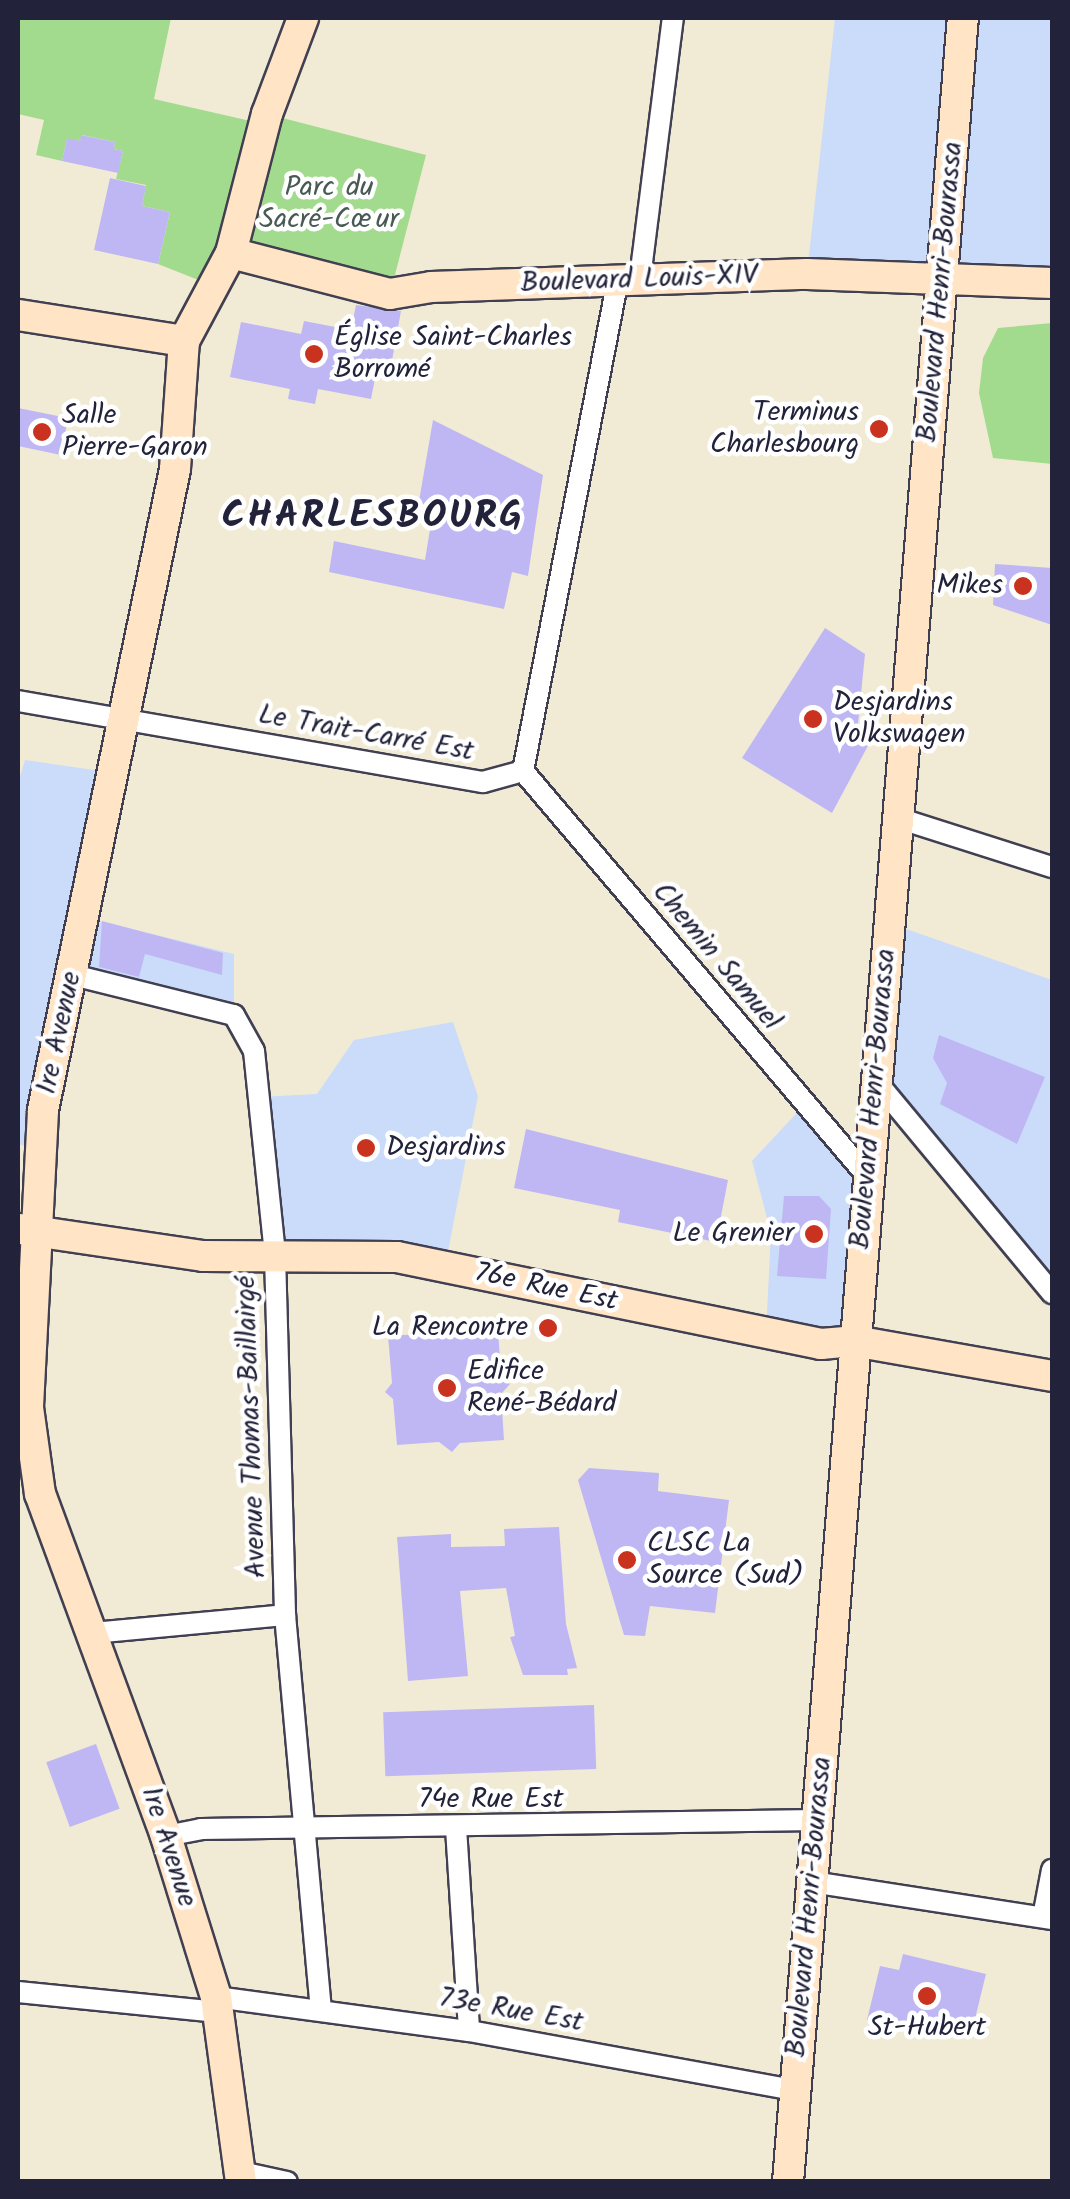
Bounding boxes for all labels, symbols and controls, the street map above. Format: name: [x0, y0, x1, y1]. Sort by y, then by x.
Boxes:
street label: Boulevard Henri-Bourassa: [911, 140, 971, 444]
park label: Parc du Sacré-Cœur: [259, 171, 399, 237]
street label: Boulevard Louis-XIV: [520, 259, 758, 301]
place label: Église Saint-Charles Borromé: [334, 321, 572, 387]
marker: Église Saint-Charles Borromé: [303, 343, 325, 365]
place label: Terminus Charlesbourg: [710, 396, 859, 462]
place label: Salle Pierre-Garon: [62, 399, 208, 465]
marker: Terminus Charlesbourg: [868, 418, 890, 440]
marker: Salle Pierre-Garon: [31, 421, 53, 443]
district label: CHARLESBOURG: [222, 495, 524, 541]
place label: Mikes: [937, 569, 1003, 603]
marker: Mikes: [1012, 575, 1034, 597]
place label: Desjardins Volkswagen: [833, 686, 965, 752]
street label: Le Trait-Carré Est: [256, 699, 476, 769]
marker: Desjardins Volkswagen: [802, 708, 824, 730]
street label: Chemin Samuel: [644, 876, 788, 1038]
street label: Boulevard Henri-Bourassa: [844, 947, 904, 1251]
street label: 1re Avenue: [31, 969, 89, 1097]
place label: Desjardins: [386, 1131, 506, 1165]
marker: Desjardins: [355, 1137, 377, 1159]
place label: Le Grenier: [672, 1217, 794, 1251]
marker: Le Grenier: [803, 1223, 825, 1245]
street label: 76e Rue Est: [472, 1256, 620, 1320]
street label: Avenue Thomas-Baillairgé: [230, 1275, 274, 1579]
place label: La Rencontre: [372, 1311, 528, 1345]
marker: La Rencontre: [537, 1317, 559, 1339]
place label: Edifice René-Bédard: [467, 1355, 616, 1421]
marker: Edifice René-Bédard: [436, 1377, 458, 1399]
place label: CLSC La Source (Sud): [647, 1527, 804, 1593]
marker: CLSC La Source (Sud): [616, 1549, 638, 1571]
street label: Boulevard Henri-Bourassa: [780, 1755, 840, 2059]
street label: 1re Avenue: [133, 1783, 203, 1911]
street label: 74e Rue Est: [419, 1783, 563, 1817]
street label: 73e Rue Est: [436, 1982, 586, 2040]
marker: St-Hubert: [916, 1985, 938, 2007]
place label: St-Hubert: [868, 2011, 986, 2045]

